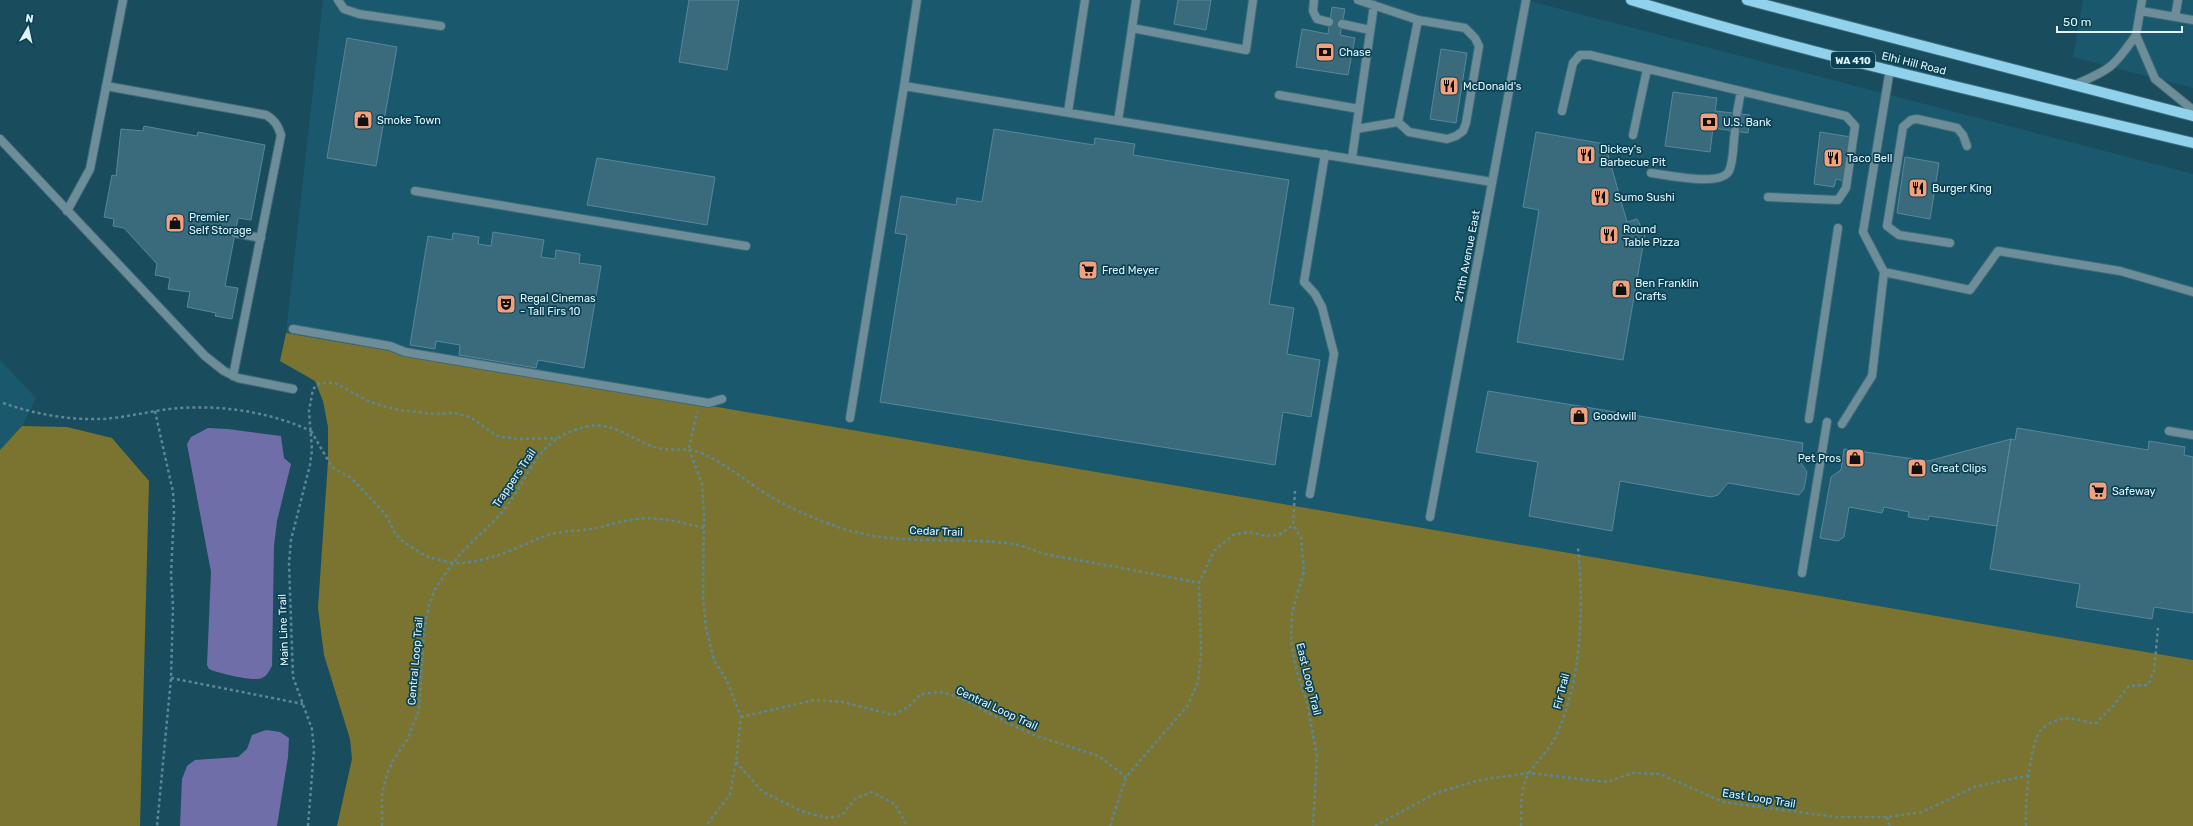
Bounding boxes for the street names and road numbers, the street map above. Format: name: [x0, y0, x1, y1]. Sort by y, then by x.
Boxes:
street label: Elhi Hill Road: [1880, 49, 1947, 78]
road number: WA 410: [1831, 52, 1875, 68]
street label: 211th Avenue East: [1452, 208, 1483, 303]
street label: Trappers Trail: [490, 446, 539, 510]
street label: Cedar Trail: [909, 524, 963, 539]
street label: Main Line Trail: [276, 594, 291, 666]
street label: Central Loop Trail: [405, 616, 426, 706]
street label: East Loop Trail: [1293, 642, 1324, 717]
street label: Fir Trail: [1551, 672, 1572, 710]
street label: Central Loop Trail: [954, 684, 1040, 733]
street label: East Loop Trail: [1721, 786, 1796, 811]

